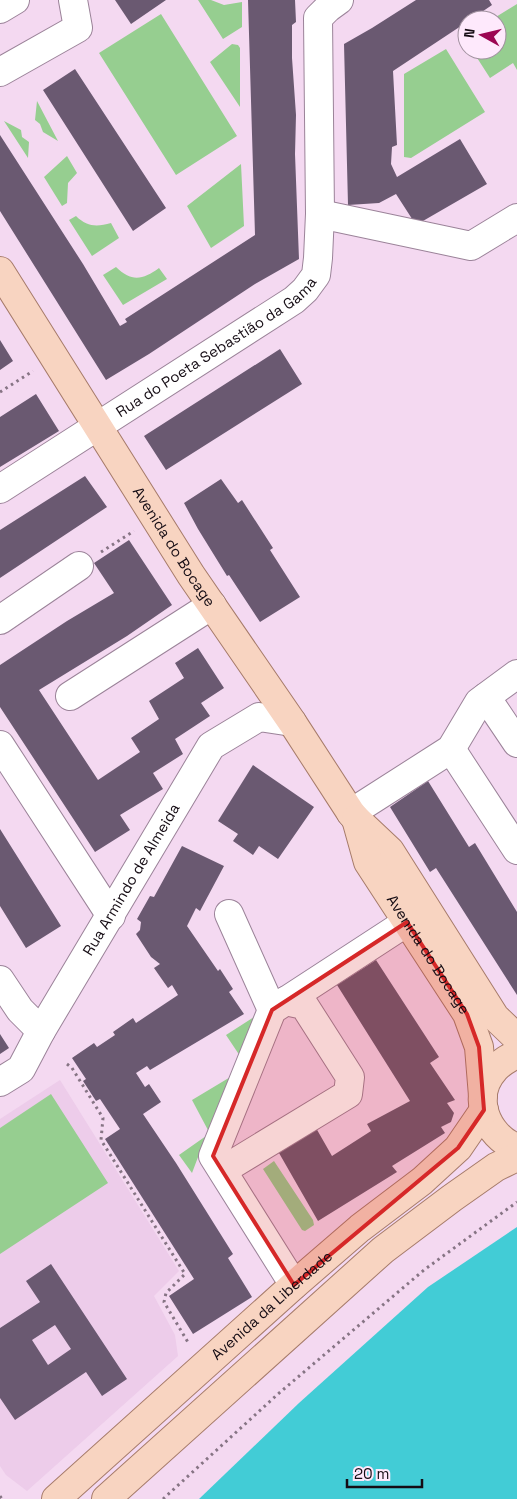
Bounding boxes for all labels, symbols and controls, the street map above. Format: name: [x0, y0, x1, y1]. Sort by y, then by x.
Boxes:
north arrow: [457, 10, 507, 60]
text: N: [460, 27, 479, 39]
street label: Rua do Poeta Sebastião da Gama: [112, 273, 321, 421]
street label: Avenida do Bocage: [129, 483, 220, 610]
street label: Rua Armindo de Almeida: [78, 799, 184, 959]
street label: Avenida do Bocage: [383, 891, 475, 1018]
street label: Avenida da Liberdade: [207, 1246, 336, 1364]
scale bar: [347, 1456, 422, 1488]
text: 20 m: [354, 1464, 389, 1483]

